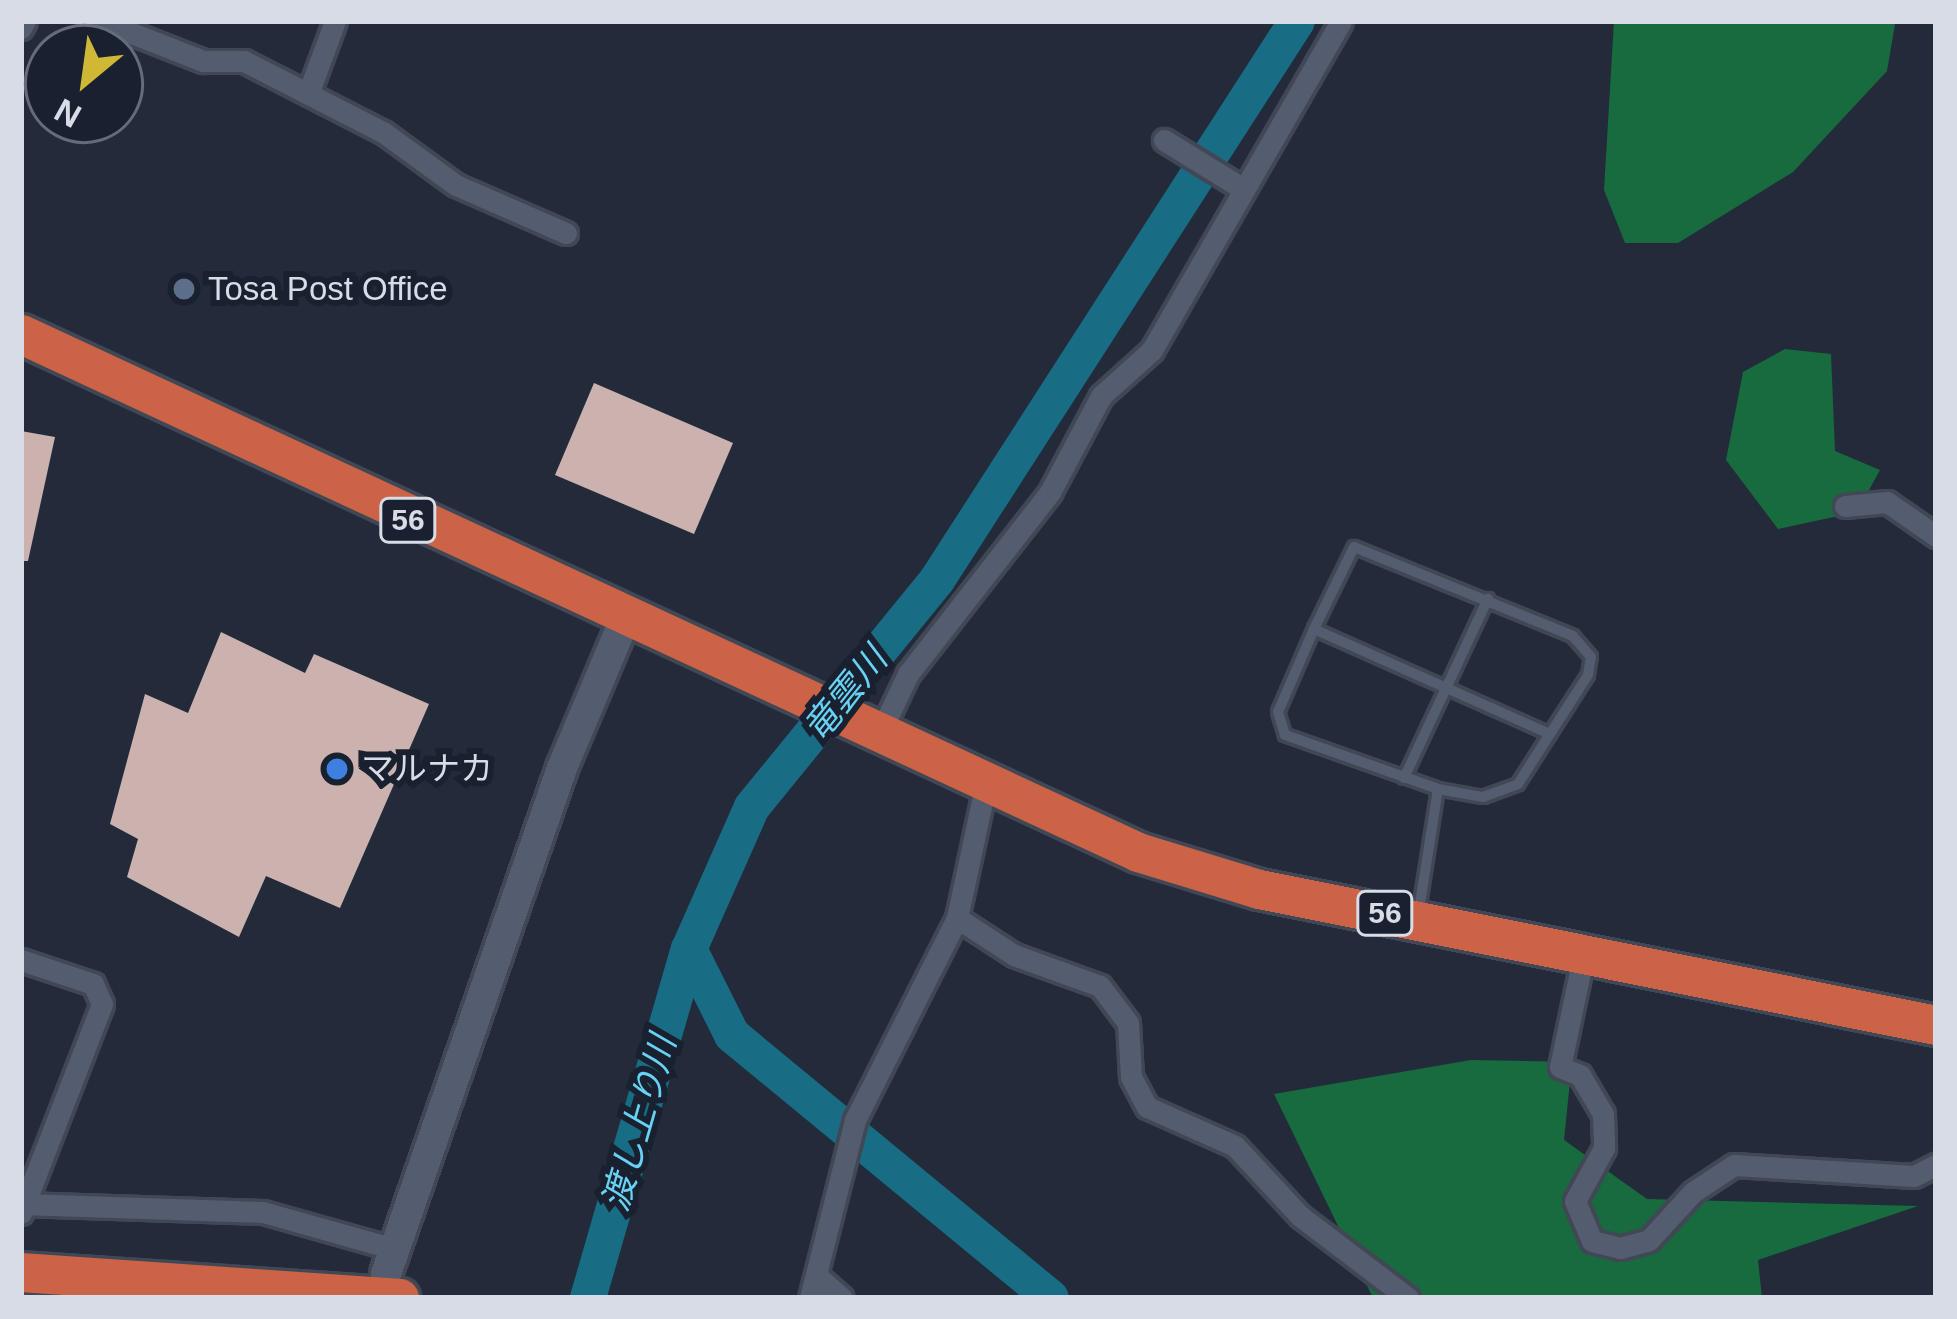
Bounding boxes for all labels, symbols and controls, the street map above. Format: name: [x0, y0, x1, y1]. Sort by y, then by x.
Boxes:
north arrow: [24, 24, 144, 144]
text: N: [48, 91, 87, 135]
place label: Tosa Post Office: [208, 269, 448, 309]
marker: Tosa Post Office: [171, 276, 197, 302]
road number: 56: [378, 496, 438, 544]
water label: 竜雲川: [794, 638, 896, 750]
place label: マルナカ: [361, 749, 493, 789]
marker: マルナカ: [324, 756, 350, 782]
road number: 56: [1355, 889, 1415, 937]
water label: 渡し上り川: [593, 1031, 685, 1215]

